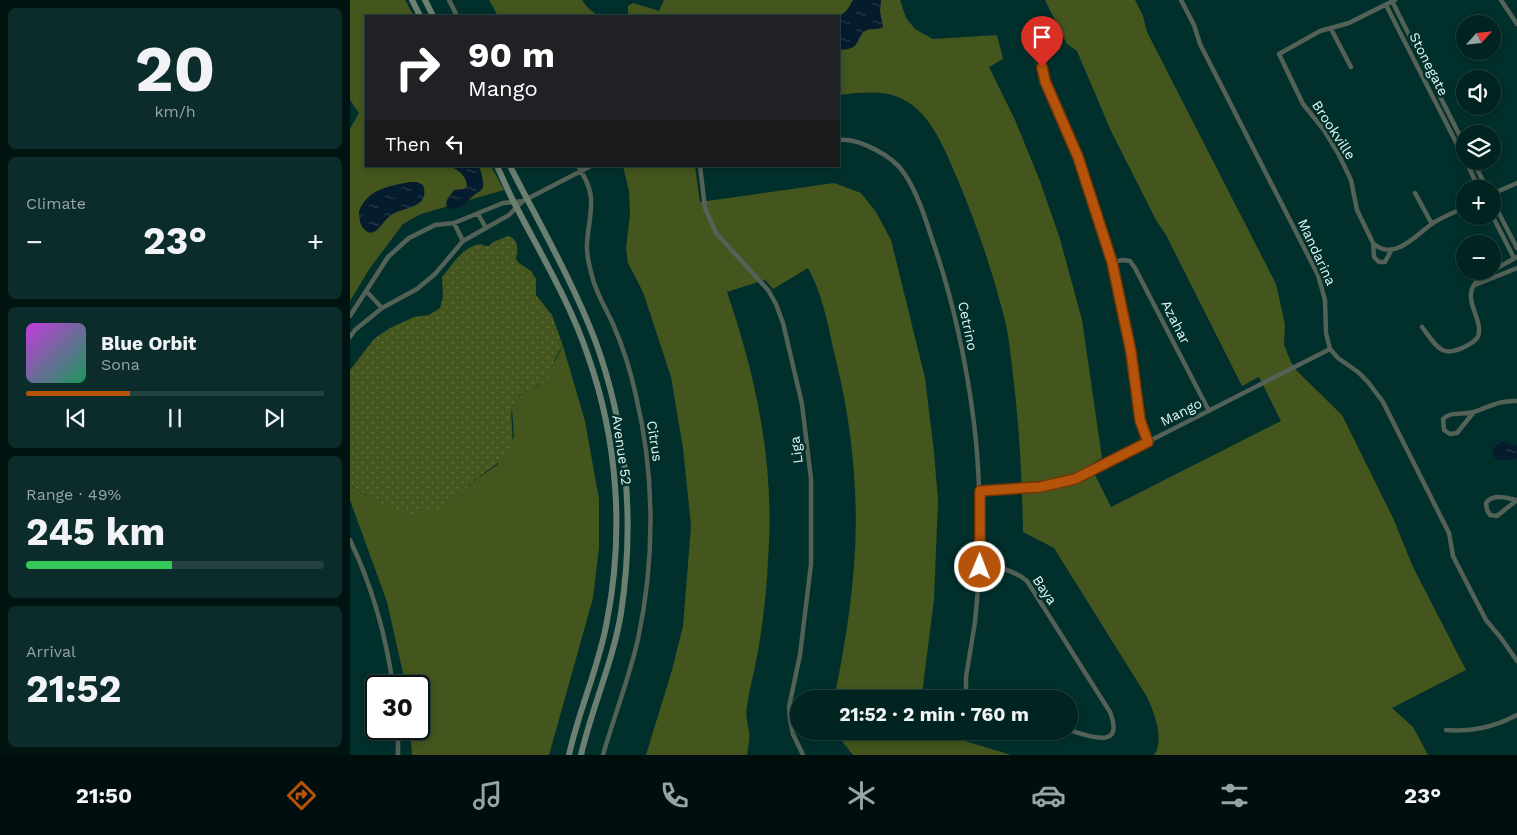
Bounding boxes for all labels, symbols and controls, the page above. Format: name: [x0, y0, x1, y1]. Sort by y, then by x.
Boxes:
north arrow: [1456, 15, 1501, 60]
map controls: [1456, 15, 1501, 280]
pin: [1021, 16, 1063, 67]
icon: arrive: [1028, 23, 1056, 51]
street label: Stonegate: [1406, 30, 1452, 98]
text: 20: [135, 31, 215, 107]
text: 90 m: [468, 34, 555, 76]
icon: right: [385, 35, 450, 100]
button: sound: [1456, 70, 1501, 115]
text: Mango: [468, 76, 538, 101]
street label: Brookville: [1309, 98, 1359, 162]
text: km/h: [154, 102, 196, 121]
button: layers: [1456, 125, 1501, 170]
icon: left: [441, 130, 469, 158]
text: Then: [385, 133, 431, 156]
button: +: [1456, 180, 1501, 225]
text: Climate: [26, 194, 86, 213]
street label: Mandarina: [1295, 216, 1339, 288]
text: 23°: [143, 219, 207, 263]
text: −: [26, 225, 43, 258]
text: +: [307, 225, 324, 258]
button: −: [1456, 235, 1501, 280]
street label: Azahar: [1158, 297, 1194, 347]
street label: Cetrino: [955, 300, 981, 352]
text: Blue Orbit: [101, 332, 196, 355]
text: Sona: [101, 355, 140, 374]
street label: Mango: [1158, 395, 1204, 429]
icon: previous: [62, 404, 90, 432]
icon: pause: [161, 404, 189, 432]
icon: next: [260, 404, 288, 432]
street label: Avenue 52: [609, 414, 635, 486]
street label: Citrus: [644, 420, 666, 462]
street label: Liga: [786, 435, 806, 465]
text: Range · 49%: [26, 485, 121, 504]
text: 245 km: [26, 510, 165, 554]
position arrow: [953, 540, 1005, 592]
street label: Baya: [1030, 572, 1061, 608]
text: Arrival: [26, 642, 76, 661]
text: 21:52: [26, 667, 121, 711]
speed limit sign: 30: [365, 675, 430, 740]
text: 21:52 · 2 min · 760 m: [839, 703, 1029, 726]
icon: directions: [284, 778, 319, 813]
icon: music: [470, 778, 505, 813]
icon: phone: [657, 778, 692, 813]
icon: climate: [844, 778, 879, 813]
icon: car: [1031, 778, 1066, 813]
icon: filters: [1217, 778, 1252, 813]
text: 21:50: [76, 783, 132, 808]
text: 23°: [1404, 783, 1441, 808]

